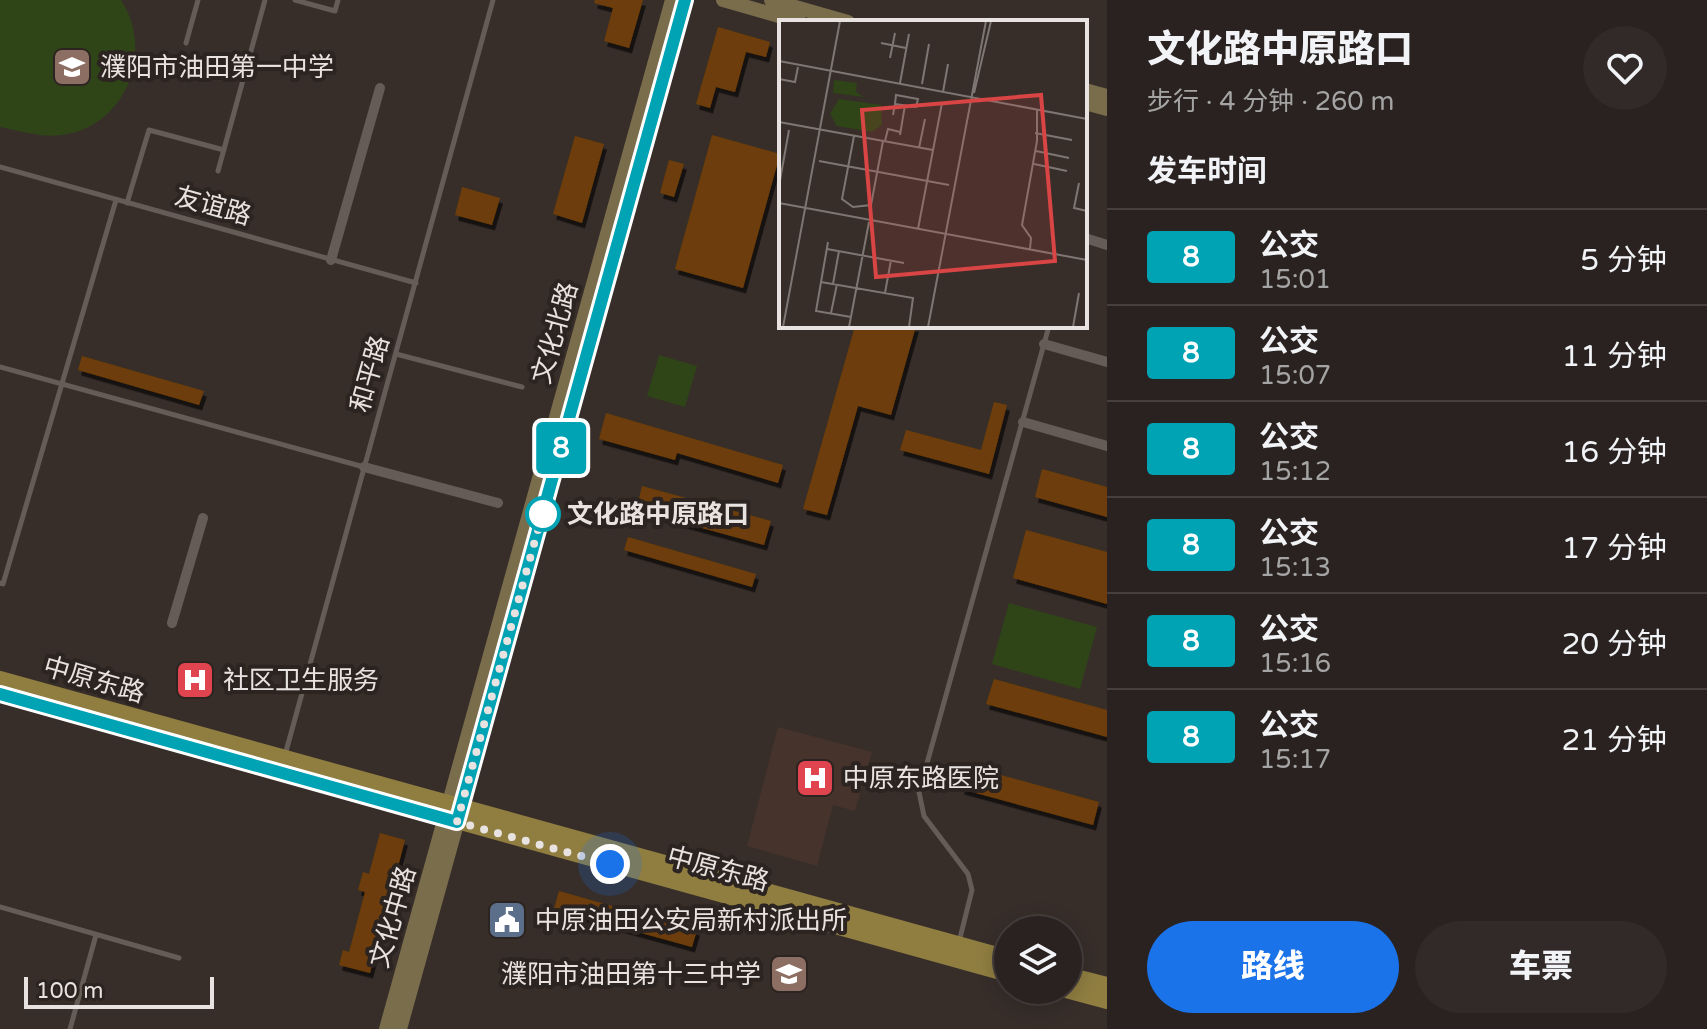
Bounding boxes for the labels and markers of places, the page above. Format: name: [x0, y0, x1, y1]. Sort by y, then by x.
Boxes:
school or university icon: 濮阳市油田第一中学: [51, 46, 93, 88]
place label: 濮阳市油田第一中学: [100, 52, 334, 83]
marker: 文化路中原路口: [526, 497, 560, 531]
place label: 文化路中原路口: [567, 499, 749, 530]
hospital icon: 社区卫生服务: [174, 659, 216, 701]
place label: 社区卫生服务: [223, 665, 379, 696]
hospital icon: 中原东路医院: [794, 757, 836, 799]
place label: 中原东路医院: [843, 763, 999, 794]
public building icon: 中原油田公安局新村派出所: [486, 899, 528, 941]
place label: 中原油田公安局新村派出所: [535, 905, 847, 936]
school or university icon: 濮阳市油田第十三中学: [768, 953, 810, 995]
place label: 濮阳市油田第十三中学: [501, 959, 761, 990]

